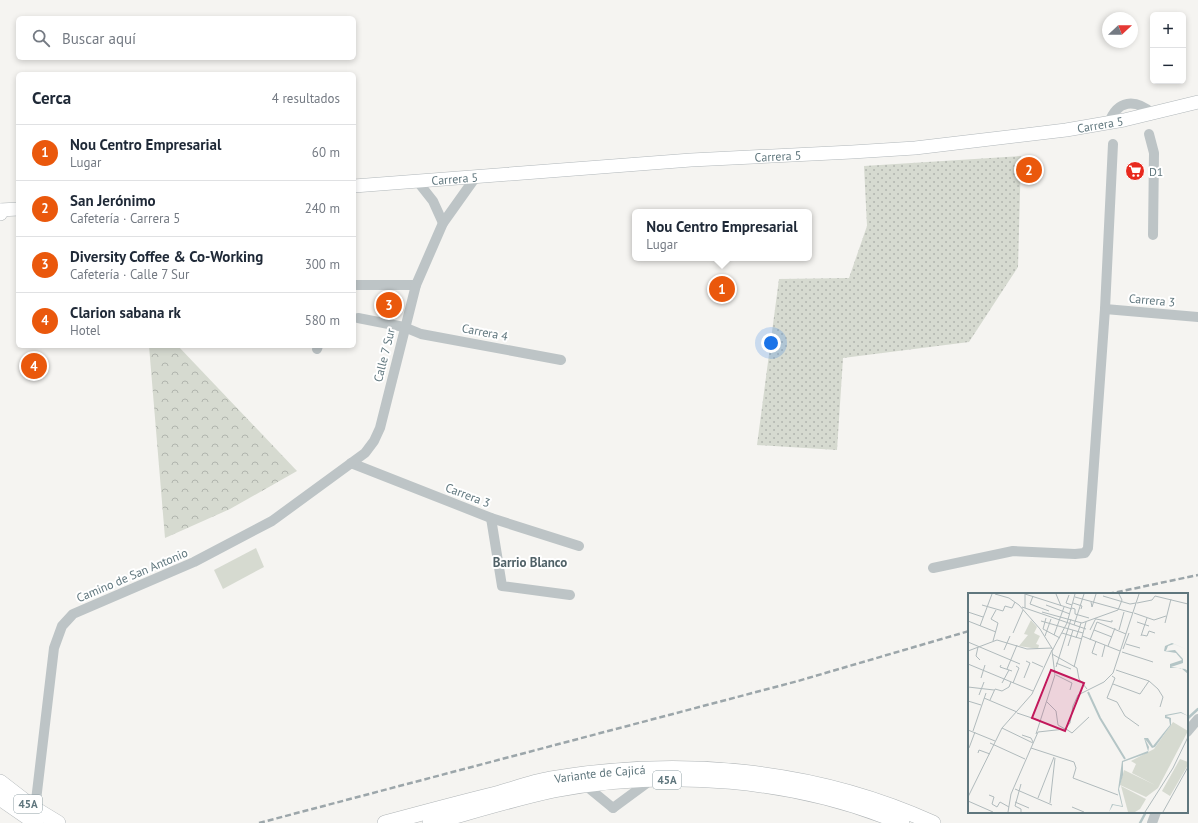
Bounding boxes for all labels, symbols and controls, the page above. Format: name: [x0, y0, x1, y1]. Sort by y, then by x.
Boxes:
north arrow: [1102, 12, 1138, 48]
map controls: [1150, 12, 1186, 84]
button: +: [1150, 12, 1186, 48]
search box: [16, 16, 356, 60]
icon: search: [30, 27, 52, 49]
text: Buscar aquí: [62, 29, 136, 48]
button: −: [1150, 48, 1186, 84]
text: Cerca: [32, 87, 71, 109]
text: 4 resultados: [272, 90, 340, 107]
street label: Carrera 5: [1076, 113, 1124, 135]
text: Nou Centro Empresarial: [70, 135, 221, 154]
text: 1: [41, 144, 49, 161]
text: 60 m: [312, 144, 340, 161]
street label: Carrera 5: [754, 147, 802, 164]
text: Lugar: [70, 154, 101, 171]
pin: 2: [1016, 155, 1042, 185]
supermarket icon: D1: [1124, 160, 1146, 182]
place label: D1: [1149, 164, 1163, 179]
street label: Carrera 5: [431, 169, 479, 188]
text: San Jerónimo: [70, 191, 156, 210]
text: 2: [41, 200, 49, 217]
text: 240 m: [305, 200, 340, 217]
popup: [632, 209, 812, 261]
text: Cafetería · Carrera 5: [70, 210, 180, 227]
text: Nou Centro Empresarial: [646, 217, 798, 236]
text: Lugar: [646, 236, 678, 253]
text: Diversity Coffee & Co-Working: [70, 247, 263, 266]
text: 3: [41, 256, 49, 273]
text: 300 m: [305, 256, 340, 273]
text: Cafetería · Calle 7 Sur: [70, 266, 189, 283]
pin: 1: [709, 274, 735, 304]
pin: 3: [376, 290, 402, 320]
street label: Carrera 3: [1128, 290, 1176, 310]
text: Clarion sabana rk: [70, 303, 181, 322]
text: 4: [41, 312, 49, 329]
text: 580 m: [305, 312, 340, 329]
street label: Carrera 4: [461, 320, 510, 344]
text: Hotel: [70, 322, 100, 339]
street label: Calle 7 Sur: [370, 327, 398, 383]
your location: [761, 333, 781, 353]
pin: 4: [21, 351, 47, 381]
street label: Carrera 3: [444, 480, 492, 510]
street label: Camino de San Antonio: [74, 545, 190, 605]
district label: Barrio Blanco: [493, 554, 567, 571]
inset map: [968, 593, 1188, 813]
street label: Variante de Cajicá: [552, 762, 646, 786]
road number: 45A: [653, 771, 681, 789]
road number: 45A: [14, 795, 42, 813]

